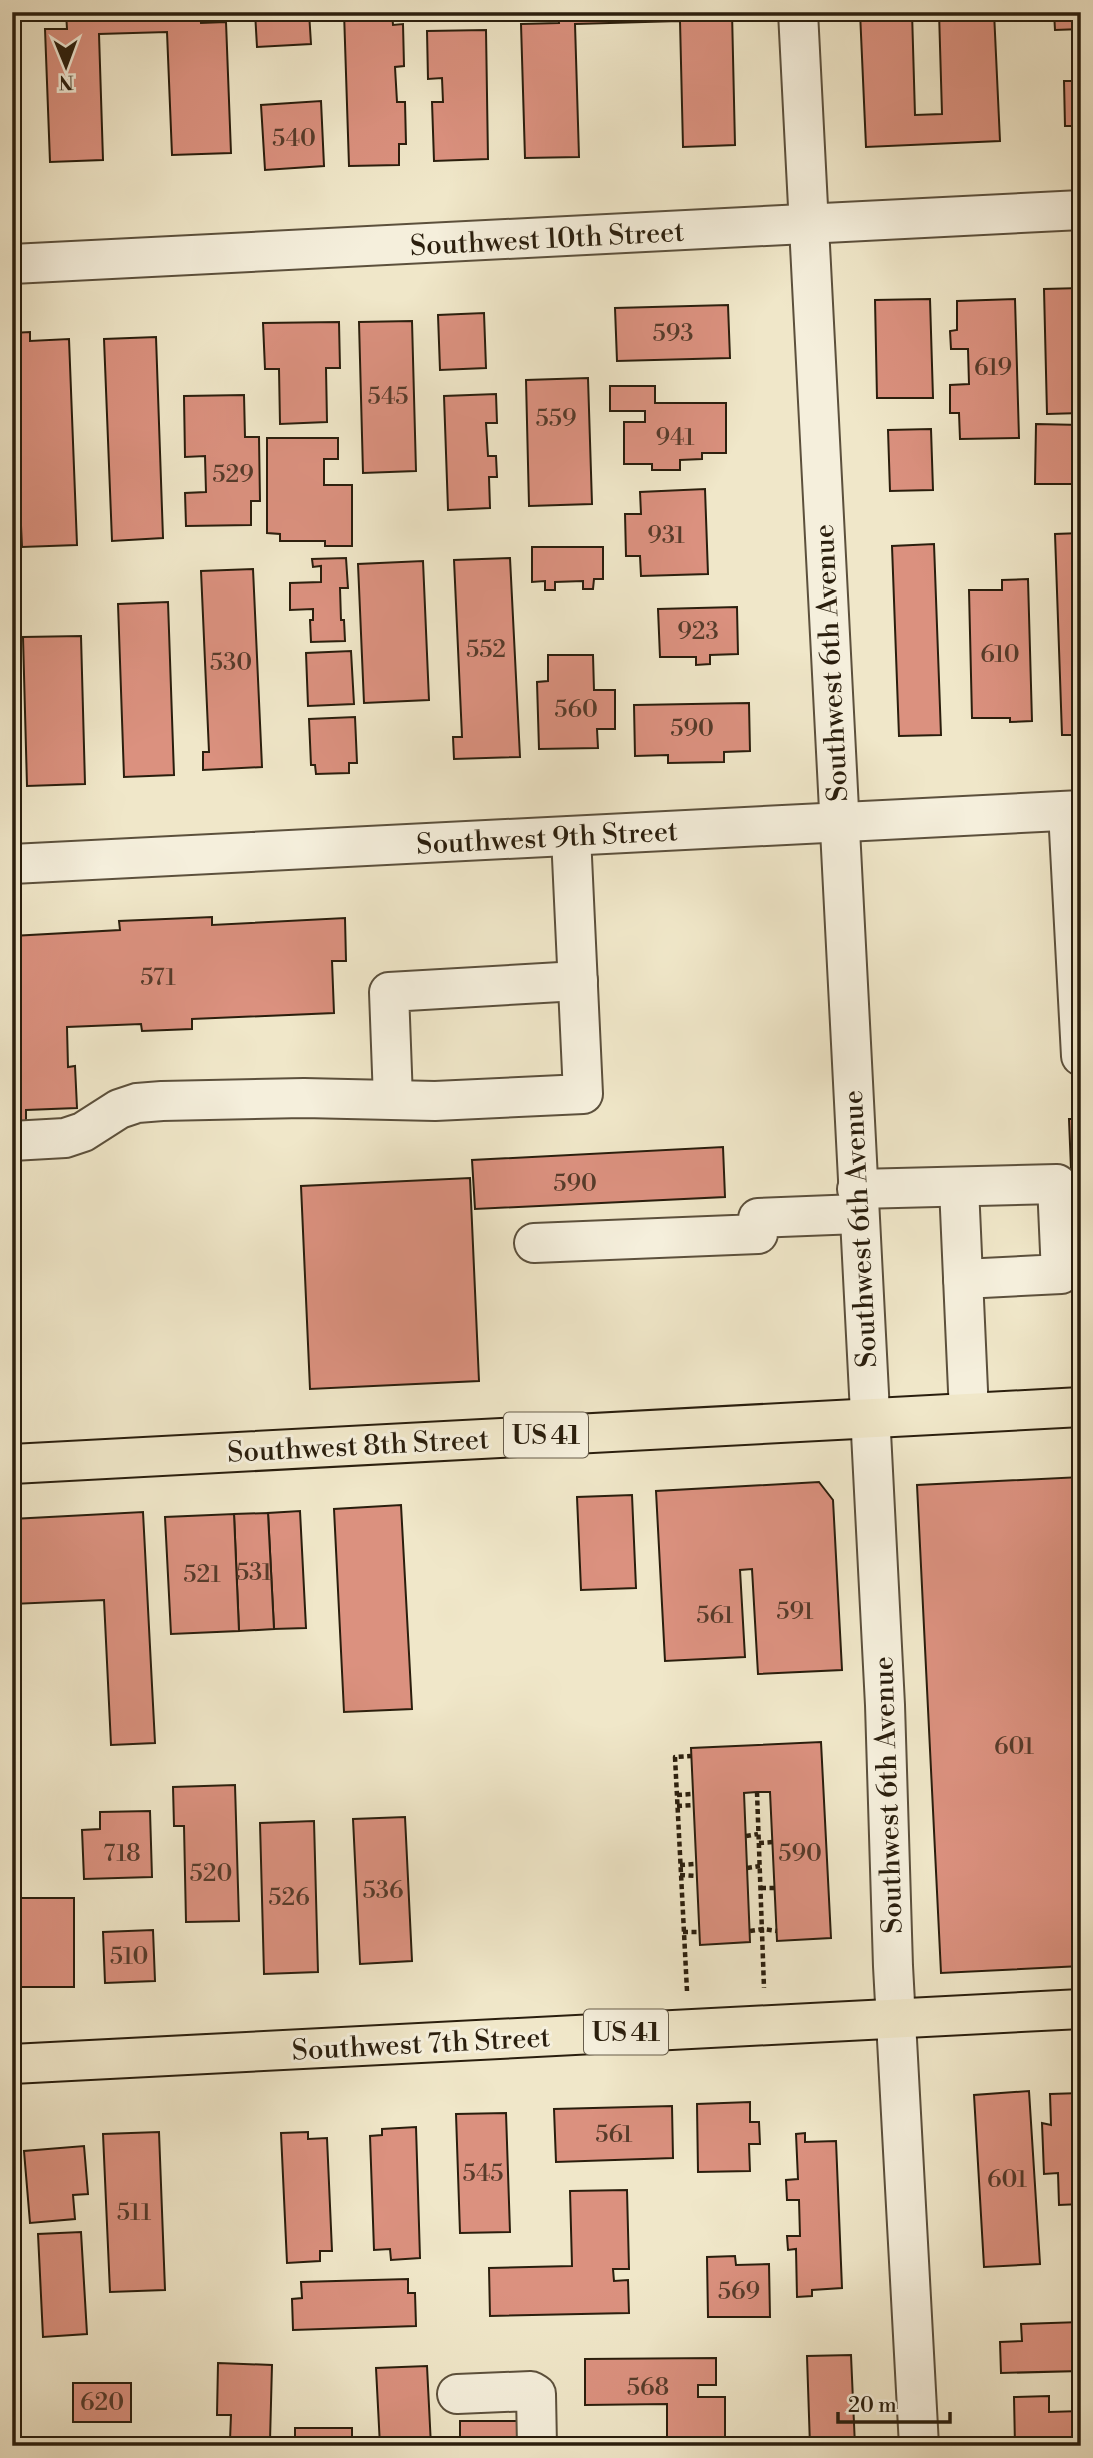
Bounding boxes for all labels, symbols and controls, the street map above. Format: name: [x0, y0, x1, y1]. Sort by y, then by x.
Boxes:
north arrow: [32, 32, 102, 102]
text: N: [59, 70, 74, 94]
house number: 540: [272, 124, 316, 154]
street label: Southwest 10th Street: [409, 215, 685, 264]
house number: 593: [652, 319, 694, 349]
house number: 619: [974, 353, 1012, 383]
house number: 545: [367, 382, 409, 412]
house number: 559: [536, 404, 577, 434]
house number: 941: [655, 423, 695, 453]
house number: 529: [212, 460, 254, 490]
house number: 931: [647, 521, 685, 551]
street label: Southwest 6th Avenue: [807, 523, 856, 803]
house number: 923: [677, 617, 719, 647]
house number: 552: [466, 635, 506, 665]
house number: 610: [980, 640, 1020, 670]
house number: 530: [210, 648, 252, 678]
house number: 560: [554, 695, 598, 725]
house number: 590: [670, 714, 714, 744]
street label: Southwest 9th Street: [415, 814, 679, 863]
house number: 571: [140, 963, 176, 993]
street label: Southwest 6th Avenue: [836, 1089, 885, 1369]
house number: 590: [553, 1169, 597, 1199]
road number: US 41: [504, 1412, 588, 1458]
street label: Southwest 8th Street: [226, 1422, 490, 1471]
house number: 531: [236, 1558, 273, 1588]
house number: 521: [183, 1560, 221, 1590]
house number: 591: [776, 1597, 814, 1627]
house number: 561: [696, 1601, 734, 1631]
street label: Southwest 6th Avenue: [866, 1655, 911, 1934]
house number: 601: [994, 1732, 1035, 1762]
house number: 718: [103, 1839, 141, 1869]
house number: 590: [778, 1839, 822, 1869]
house number: 520: [190, 1859, 232, 1889]
house number: 536: [362, 1876, 404, 1906]
house number: 526: [268, 1883, 310, 1913]
house number: 510: [110, 1942, 148, 1972]
road number: US 41: [584, 2010, 668, 2054]
street label: Southwest 7th Street: [291, 2020, 551, 2069]
house number: 561: [595, 2120, 633, 2150]
house number: 545: [462, 2159, 504, 2189]
house number: 601: [987, 2165, 1028, 2195]
house number: 511: [117, 2198, 152, 2228]
house number: 569: [718, 2277, 760, 2307]
house number: 568: [627, 2373, 669, 2403]
scale bar: [838, 2381, 950, 2425]
house number: 620: [80, 2388, 124, 2418]
text: 20 m: [848, 2393, 897, 2419]

